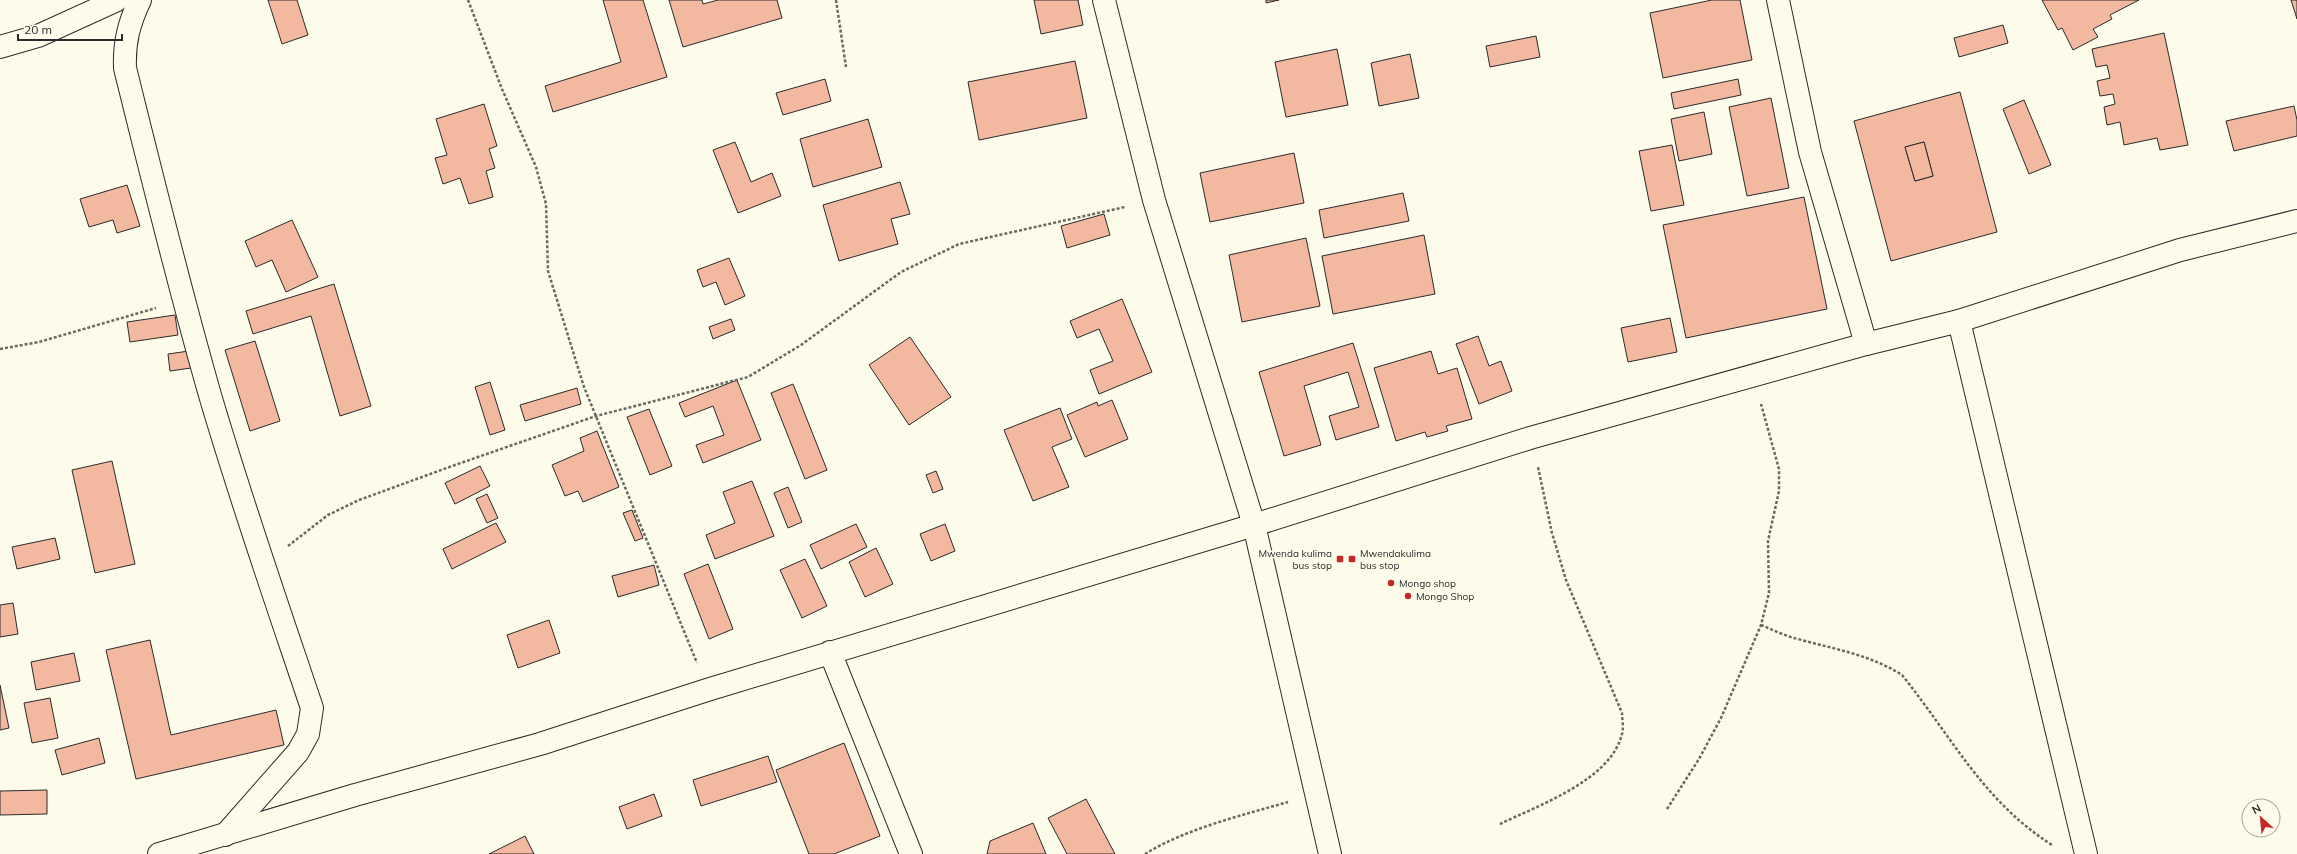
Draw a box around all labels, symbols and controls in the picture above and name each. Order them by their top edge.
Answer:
scale bar [18,16,122,42]
text: 20 m [24,22,52,37]
place label: Mwenda kulima bus stop [1258,547,1332,572]
place label: Mwendakulima bus stop [1360,547,1431,572]
marker: Mwenda kulima bus stop [1335,554,1345,564]
marker: Mwendakulima bus stop [1347,554,1357,564]
place label: Mongo shop [1399,577,1456,590]
marker: Mongo shop [1386,578,1396,588]
place label: Mongo Shop [1416,590,1474,603]
marker: Mongo Shop [1403,591,1413,601]
north arrow [2241,798,2281,838]
text: N [2250,801,2263,817]

